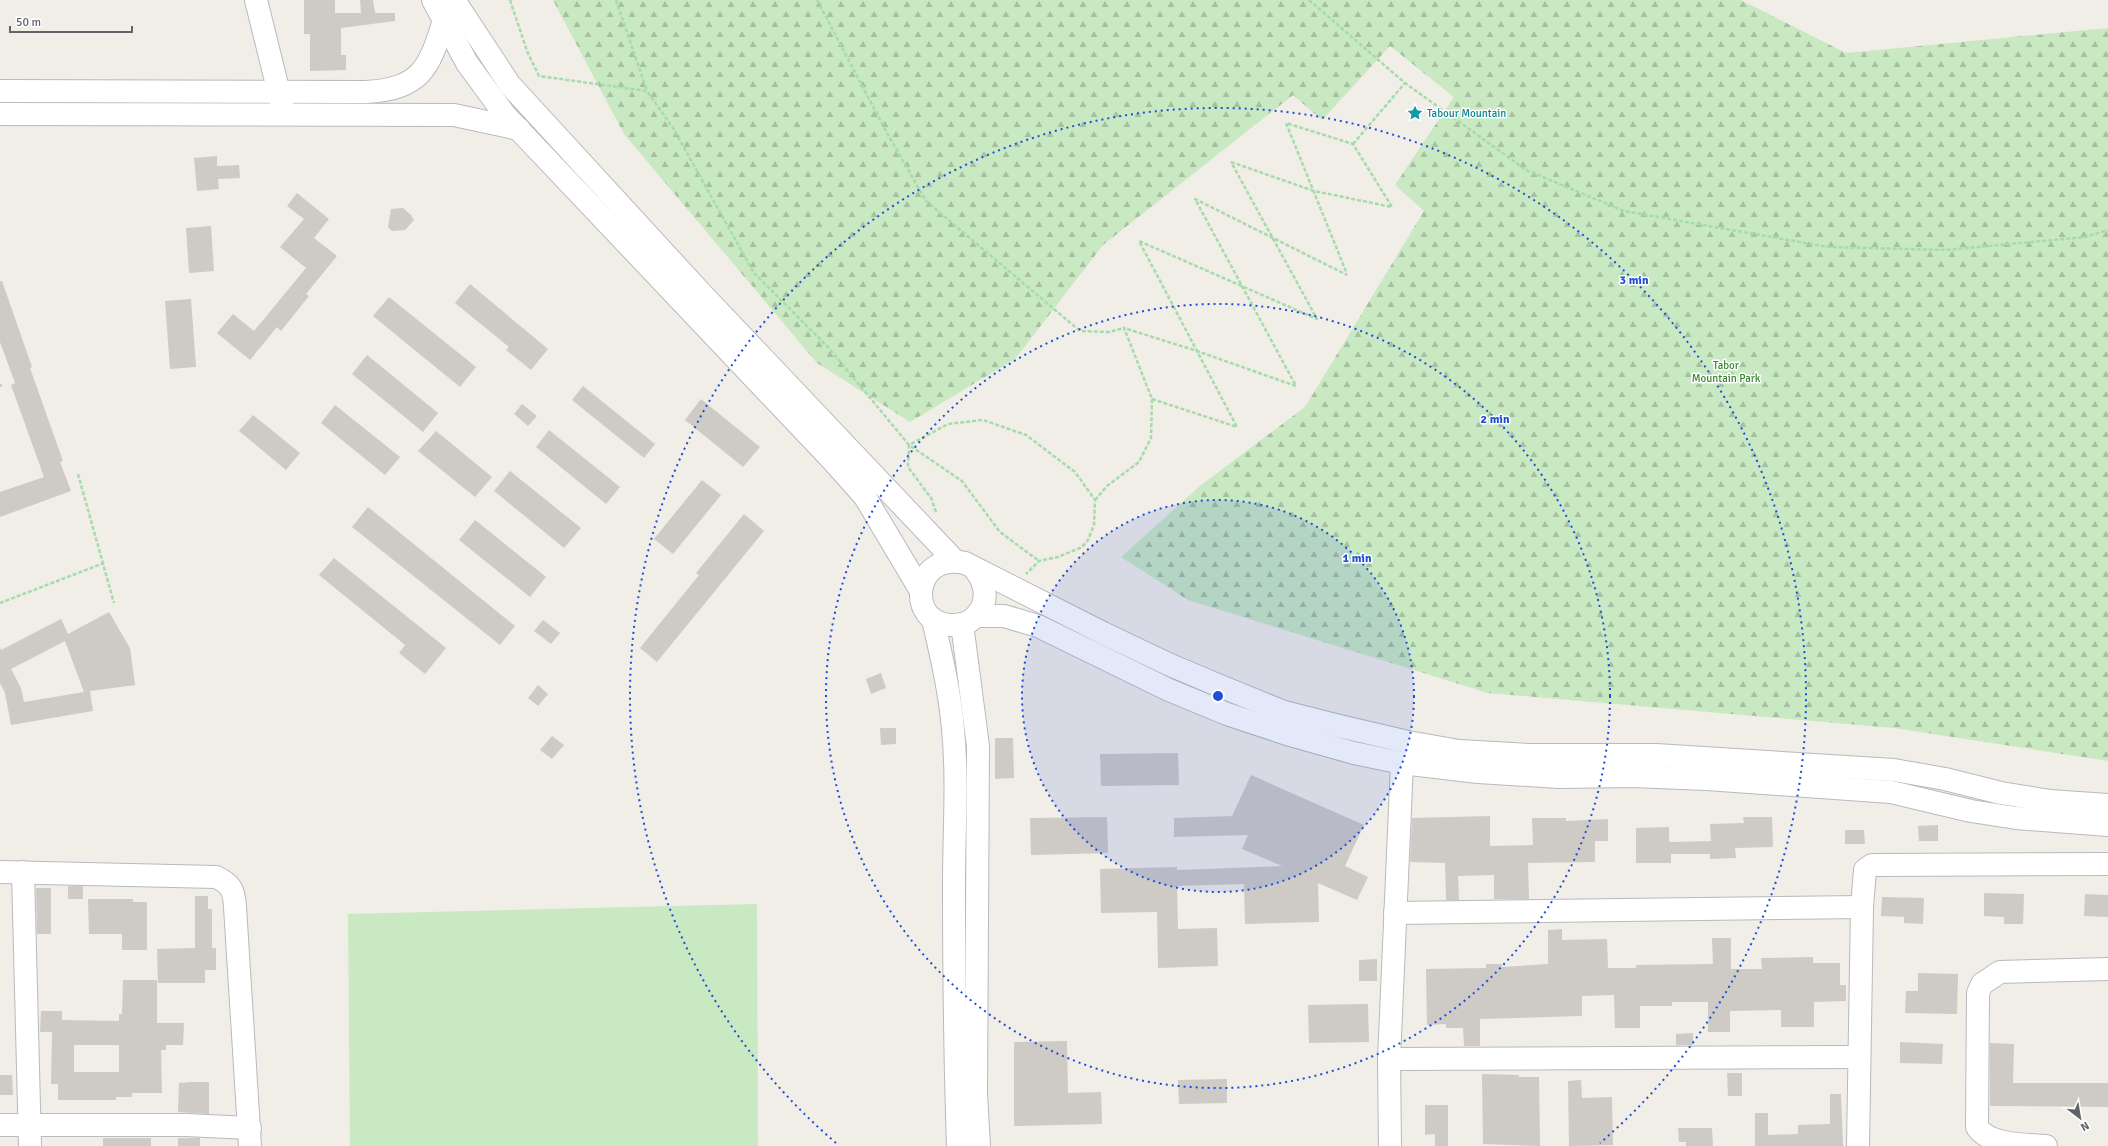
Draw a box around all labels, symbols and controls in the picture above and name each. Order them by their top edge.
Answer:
scale bar [10,8,132,34]
text: 50 m [16,15,41,30]
place icon: Tabour Mountain [1406,104,1424,122]
place label: Tabour Mountain [1427,107,1506,120]
text: 3 min [1620,273,1649,288]
park label: Tabor Mountain Park [1692,359,1761,385]
text: 2 min [1481,412,1510,427]
text: 1 min [1343,551,1372,566]
centre of rings [1211,689,1225,703]
north arrow [2060,1098,2100,1138]
text: N [2078,1119,2092,1134]

